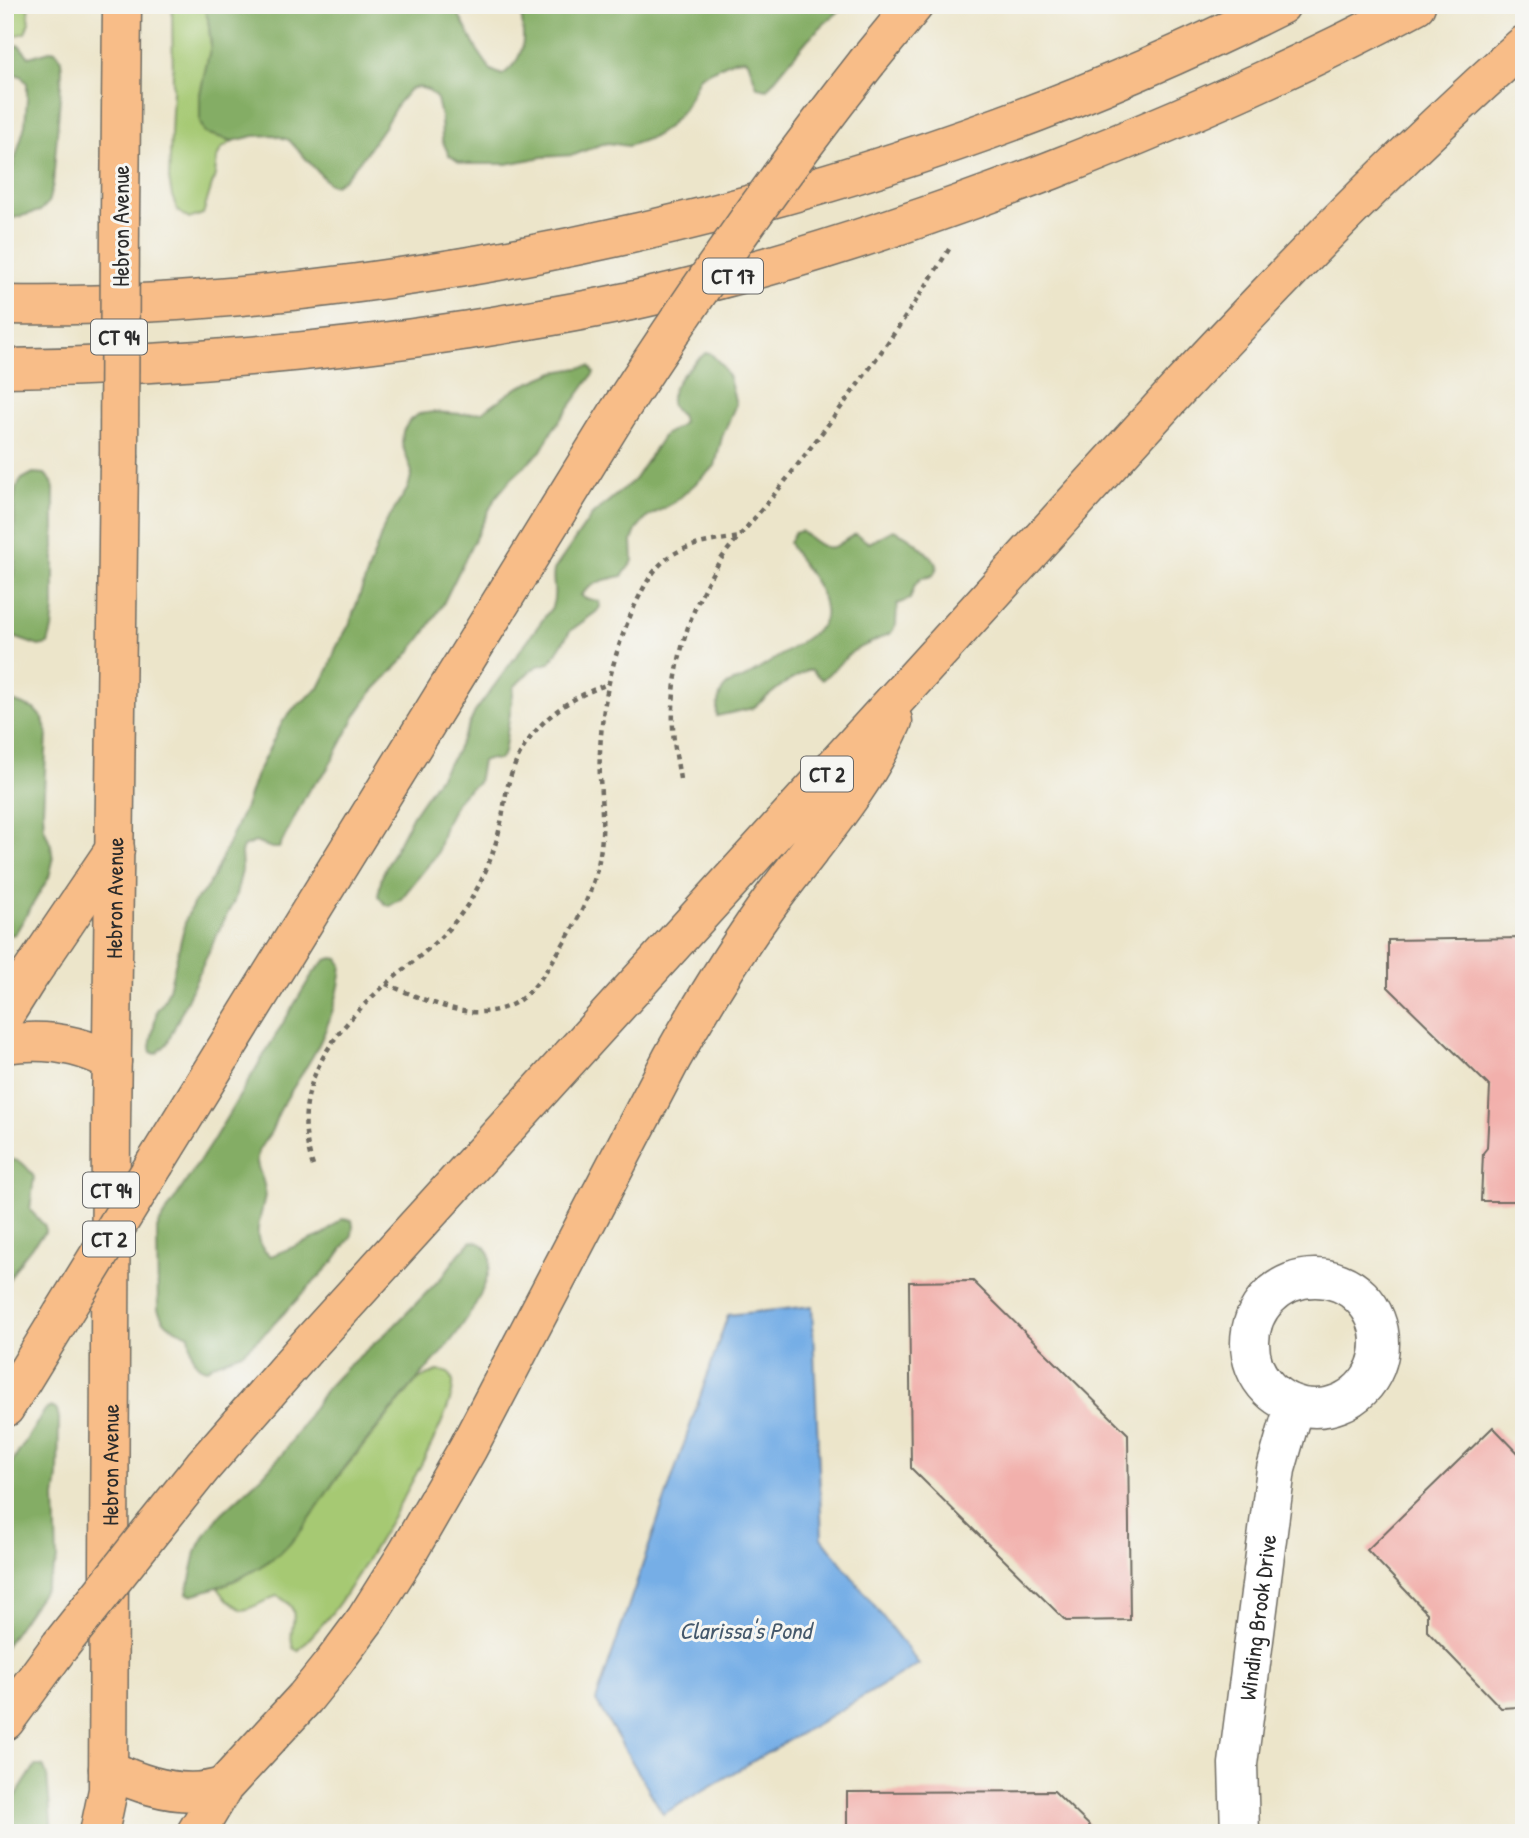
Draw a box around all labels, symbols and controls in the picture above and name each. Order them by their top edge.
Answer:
street label: Hebron Avenue [105,165,136,287]
road number: CT 17 [703,258,763,294]
road number: CT 94 [91,320,147,354]
road number: CT 2 [801,756,853,792]
street label: Hebron Avenue [97,837,130,959]
road number: CT 94 [83,1172,139,1208]
road number: CT 2 [83,1222,135,1256]
street label: Hebron Avenue [94,1404,125,1526]
street label: Winding Brook Drive [1231,1532,1283,1702]
water label: Clarissa's Pond [679,1614,814,1646]

